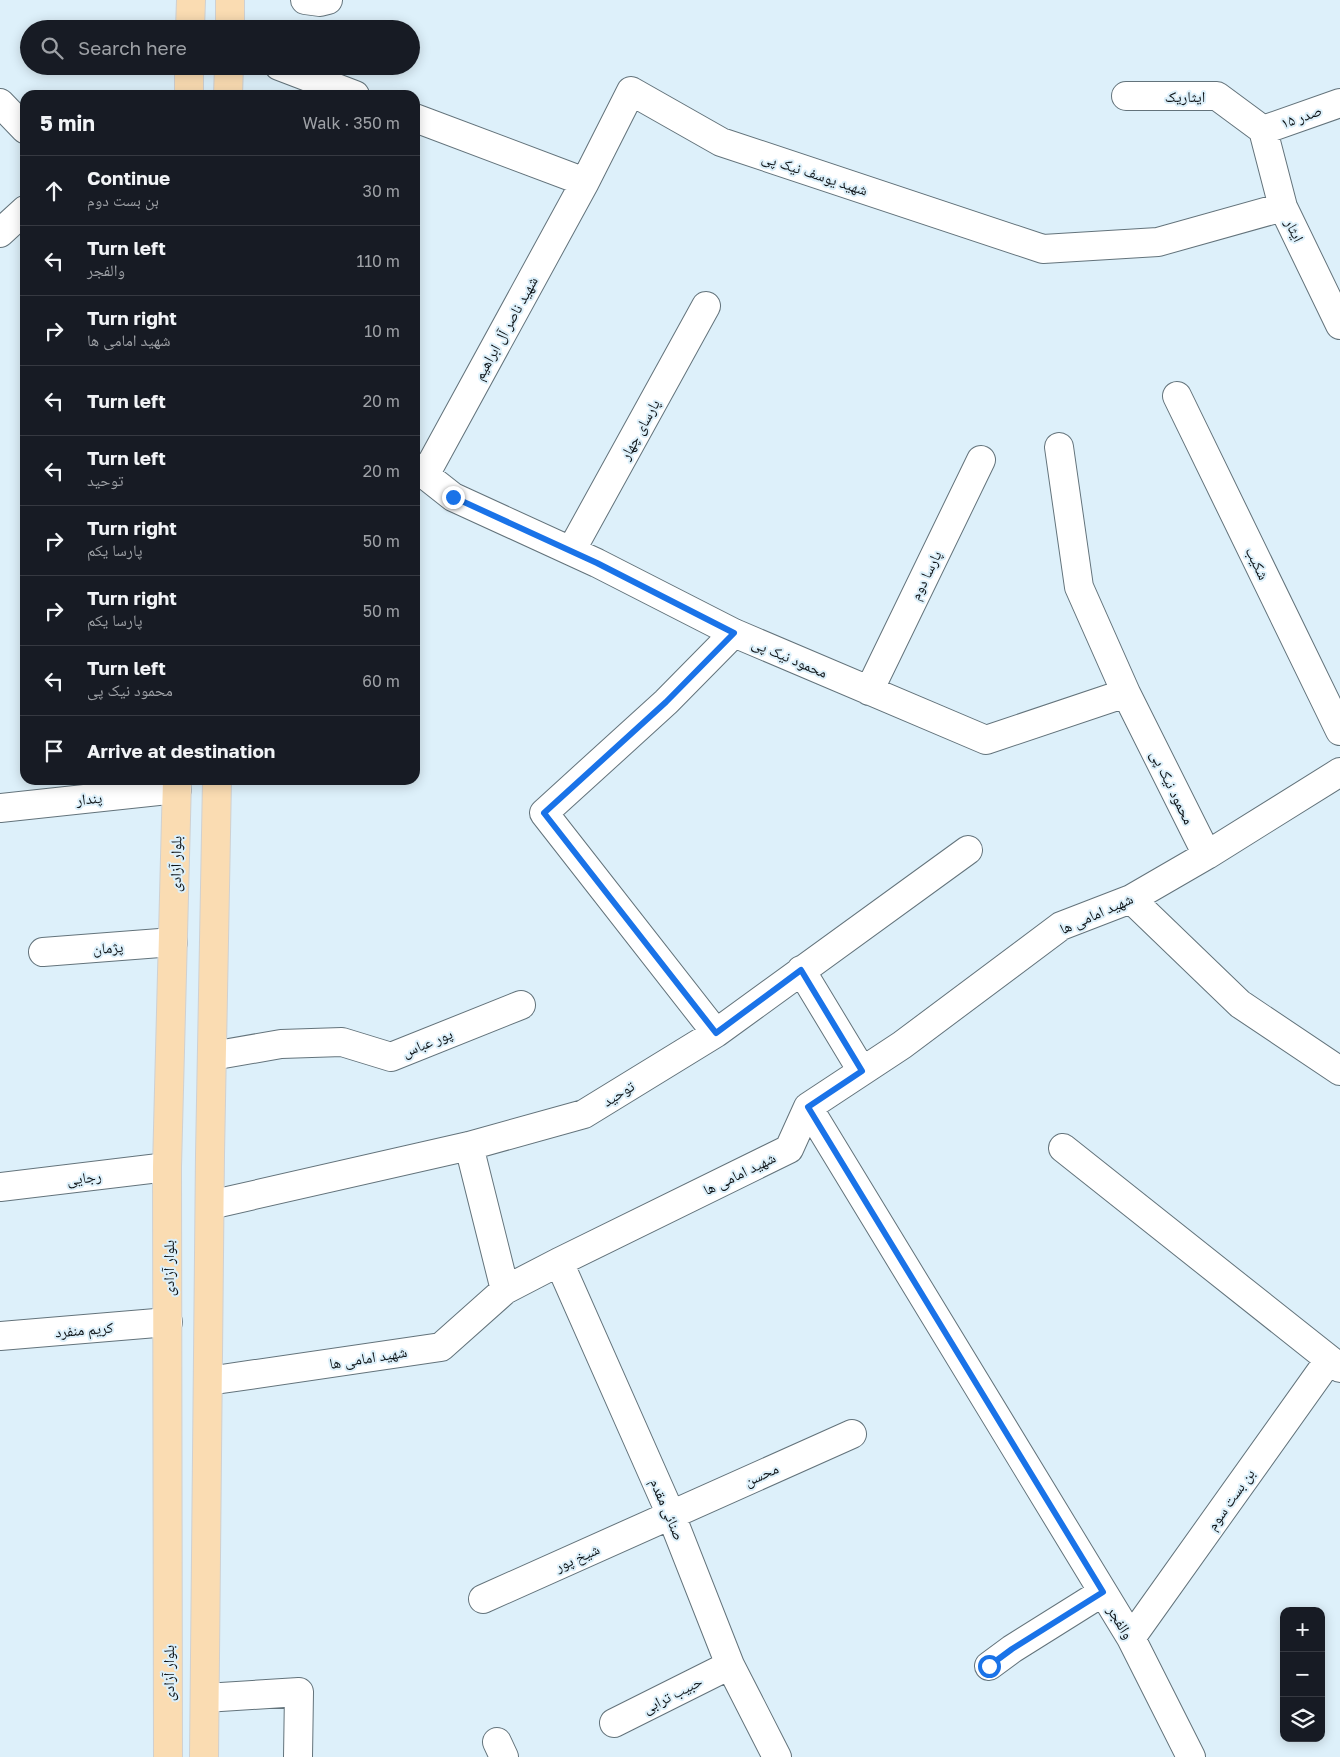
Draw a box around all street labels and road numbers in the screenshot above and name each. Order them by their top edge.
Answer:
street label: ایثاریک [1165,87,1205,106]
street label: صدر ۱۵ [1278,100,1324,133]
street label: شهید یوسف نیک پی [759,147,870,201]
street label: ایثار [1280,215,1308,245]
street label: شهید ناصر آل ابراهیم [469,273,543,384]
street label: پارسای چهار [615,396,665,464]
street label: شکیب [1242,544,1274,583]
street label: پارسا دوم [905,547,946,604]
street label: محمود نیک پی [749,633,831,683]
street label: محمود نیک پی [1145,747,1199,828]
street label: پندار [74,788,103,810]
street label: بلوار آزادی [166,836,186,892]
street label: شهید امامی ها [1057,889,1136,939]
street label: پژمان [92,937,124,959]
street label: پور عباس [399,1024,456,1062]
street label: توحید [599,1076,638,1111]
street label: شهید امامی ها [700,1148,779,1200]
street label: رجایی [66,1166,103,1190]
street label: بلوار آزادی [159,1240,179,1296]
street label: کریم منفرد [54,1317,114,1343]
street label: شهید امامی ها [328,1342,409,1374]
street label: محسن [741,1458,782,1491]
street label: بن بست سوم [1202,1465,1259,1534]
street label: صنائی مقدم [645,1475,689,1543]
street label: شیخ پور [551,1539,603,1577]
street label: والفجر [1103,1601,1138,1642]
street label: بلوار آزادی [159,1645,179,1701]
street label: حبیب ترابی [639,1671,706,1718]

